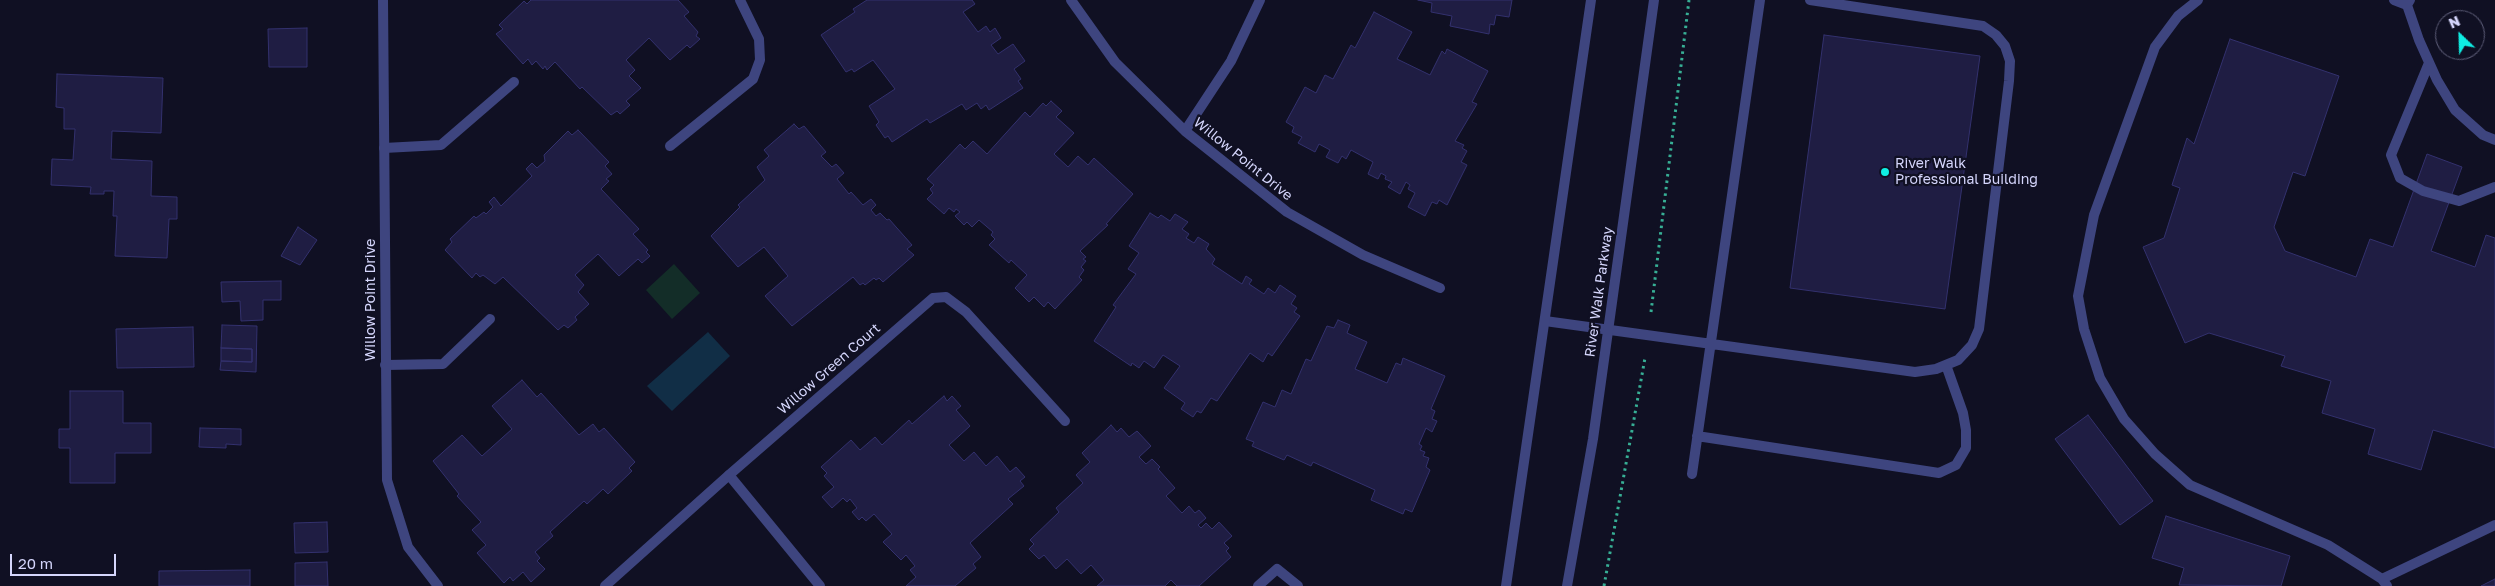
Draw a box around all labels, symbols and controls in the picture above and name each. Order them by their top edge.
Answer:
north arrow [2435,10,2485,60]
text: N [2446,12,2462,32]
street label: Willow Point Drive [1190,114,1296,204]
place label: River Walk Professional Building [1895,156,2038,188]
marker: River Walk Professional Building [1879,166,1891,178]
street label: River Walk Parkway [1582,226,1616,358]
street label: Willow Point Drive [363,239,379,361]
street label: Willow Green Court [774,320,884,418]
scale bar [12,544,119,576]
text: 20 m [18,554,53,572]

